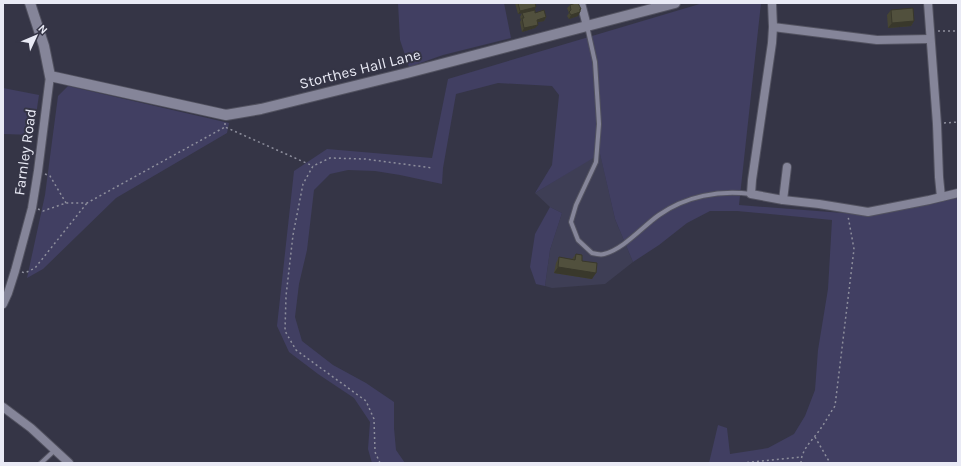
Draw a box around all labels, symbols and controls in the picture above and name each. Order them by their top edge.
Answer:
north arrow [16,16,56,56]
text: N [35,22,50,37]
street label: Storthes Hall Lane [297,45,423,93]
street label: Farnley Road [10,108,40,196]

